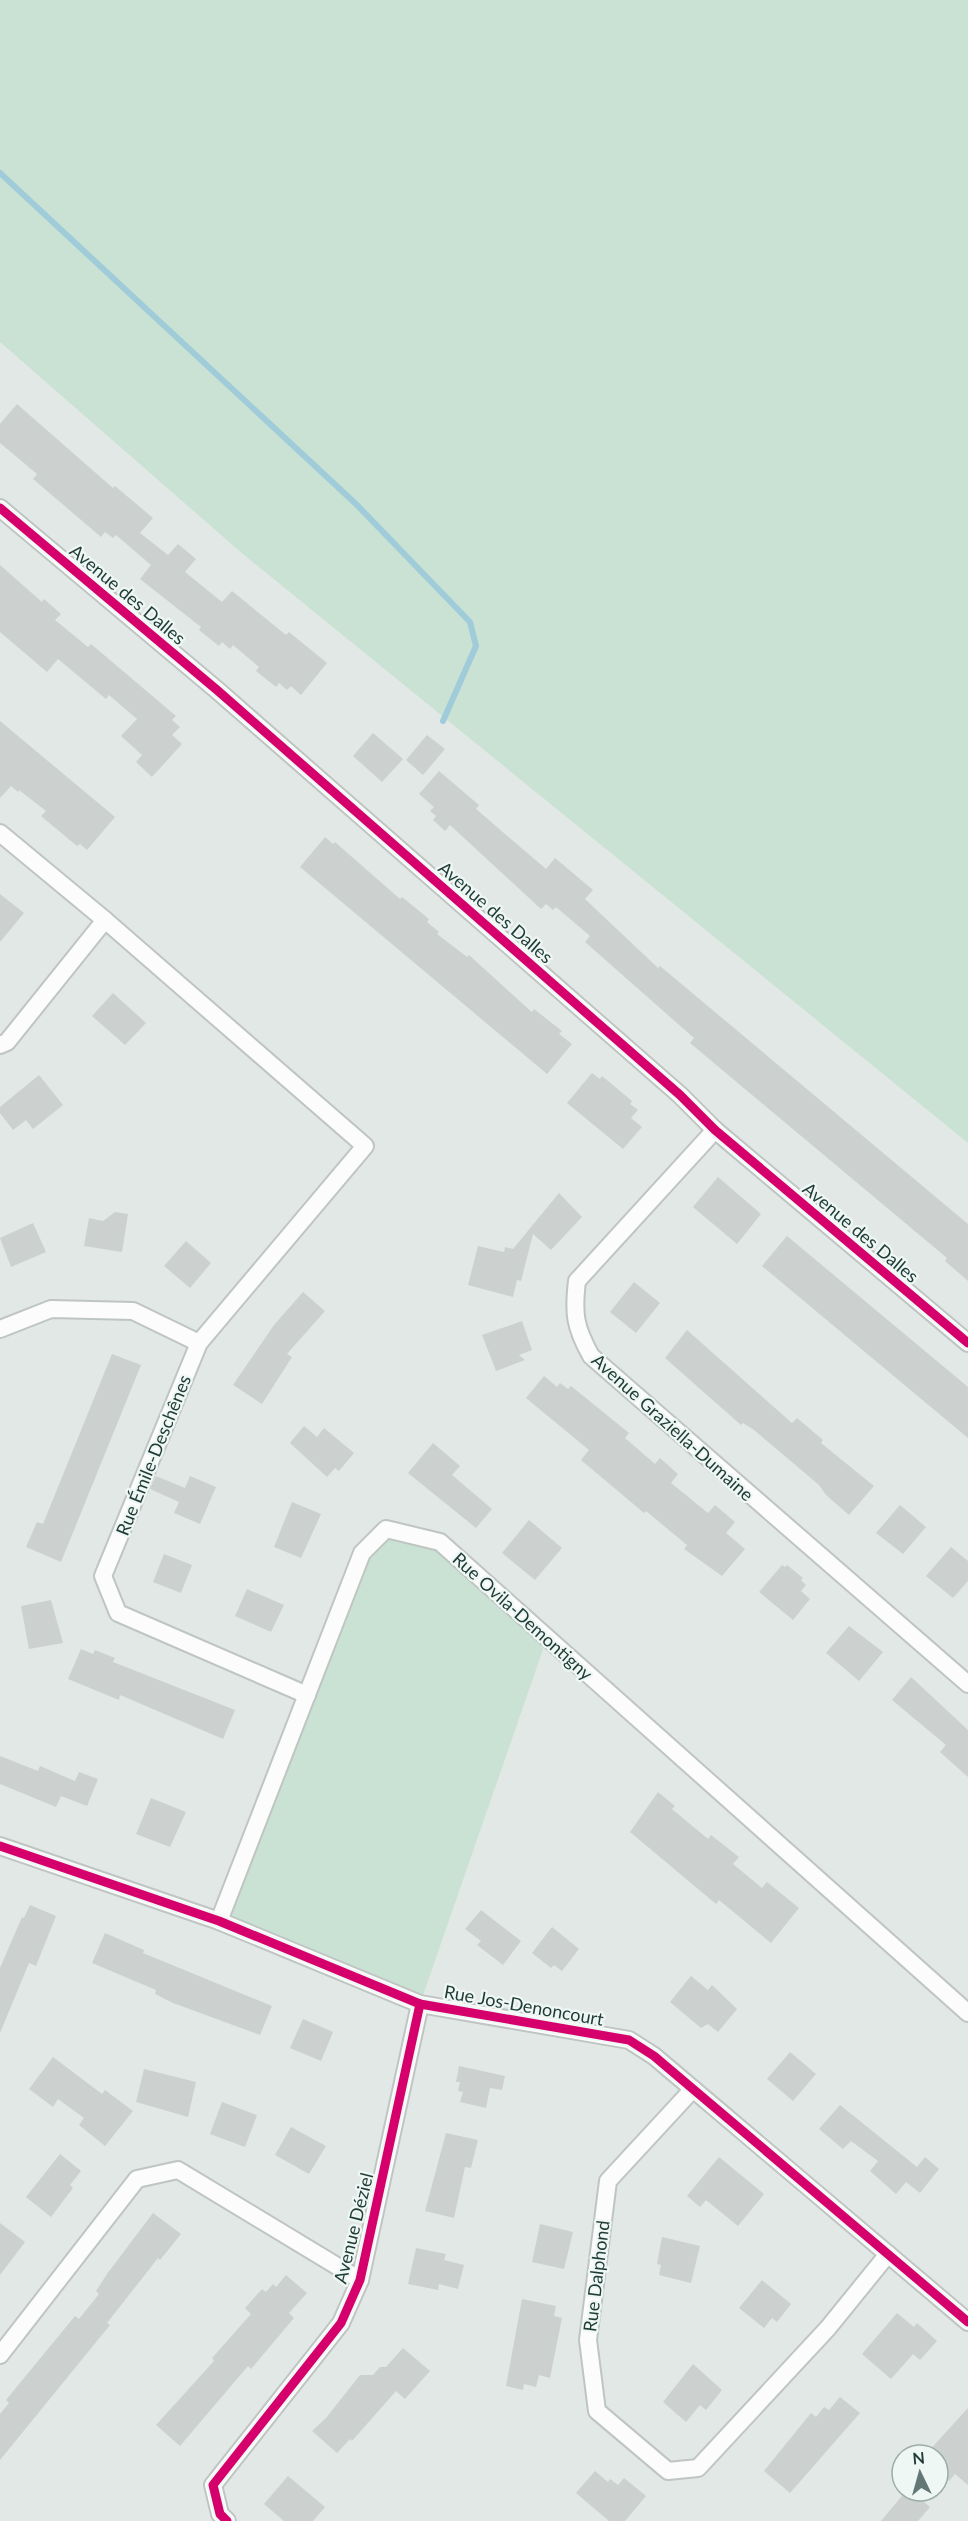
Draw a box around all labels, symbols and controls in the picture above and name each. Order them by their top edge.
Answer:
street label: Avenue des Dalles [66,539,191,649]
street label: Avenue des Dalles [434,856,558,968]
street label: Avenue des Dalles [799,1177,924,1287]
street label: Avenue Graziella-Dumaine [588,1349,758,1505]
street label: Rue Émile-Deschênes [111,1371,195,1538]
street label: Rue Ovila-Demontigny [449,1547,598,1685]
street label: Rue Jos-Denoncourt [443,1980,606,2030]
street label: Avenue Déziel [329,2170,377,2286]
street label: Rue Dalphond [578,2219,614,2333]
north arrow [890,2443,950,2503]
text: N [912,2448,926,2468]

